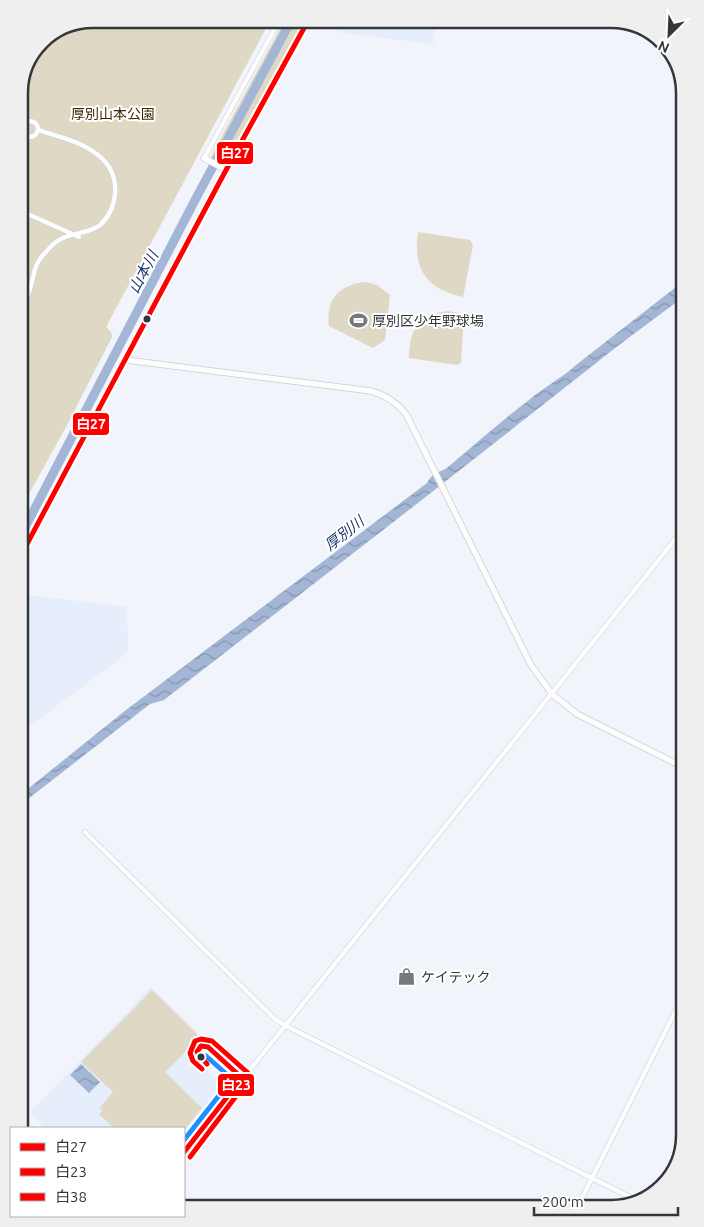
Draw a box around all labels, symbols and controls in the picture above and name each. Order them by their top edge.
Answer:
north arrow [644,10,694,60]
text: N [656,37,672,56]
park label: 厚別山本公園 [71,106,155,122]
line badge: 白27 [216,141,254,165]
text: 白27 [220,145,250,161]
water label: 山本川 [125,246,162,296]
sports icon: 厚別区少年野球場 [348,311,368,331]
place label: 厚別区少年野球場 [372,313,484,329]
unlabelled marker [142,314,152,324]
line badge: 白27 [72,412,110,436]
text: 白27 [76,416,106,432]
water label: 厚別川 [321,511,369,554]
shop icon: ケイテック [397,967,417,987]
place label: ケイテック [421,969,490,985]
unlabelled marker [196,1052,206,1062]
line badge: 白23 [217,1073,255,1097]
text: 白23 [221,1077,251,1093]
legend [10,1127,185,1217]
text: 白27 [55,1138,87,1155]
text: 白23 [55,1163,87,1180]
scale bar [534,1184,678,1216]
text: 白38 [55,1188,87,1205]
text: 200 m [542,1193,584,1210]

